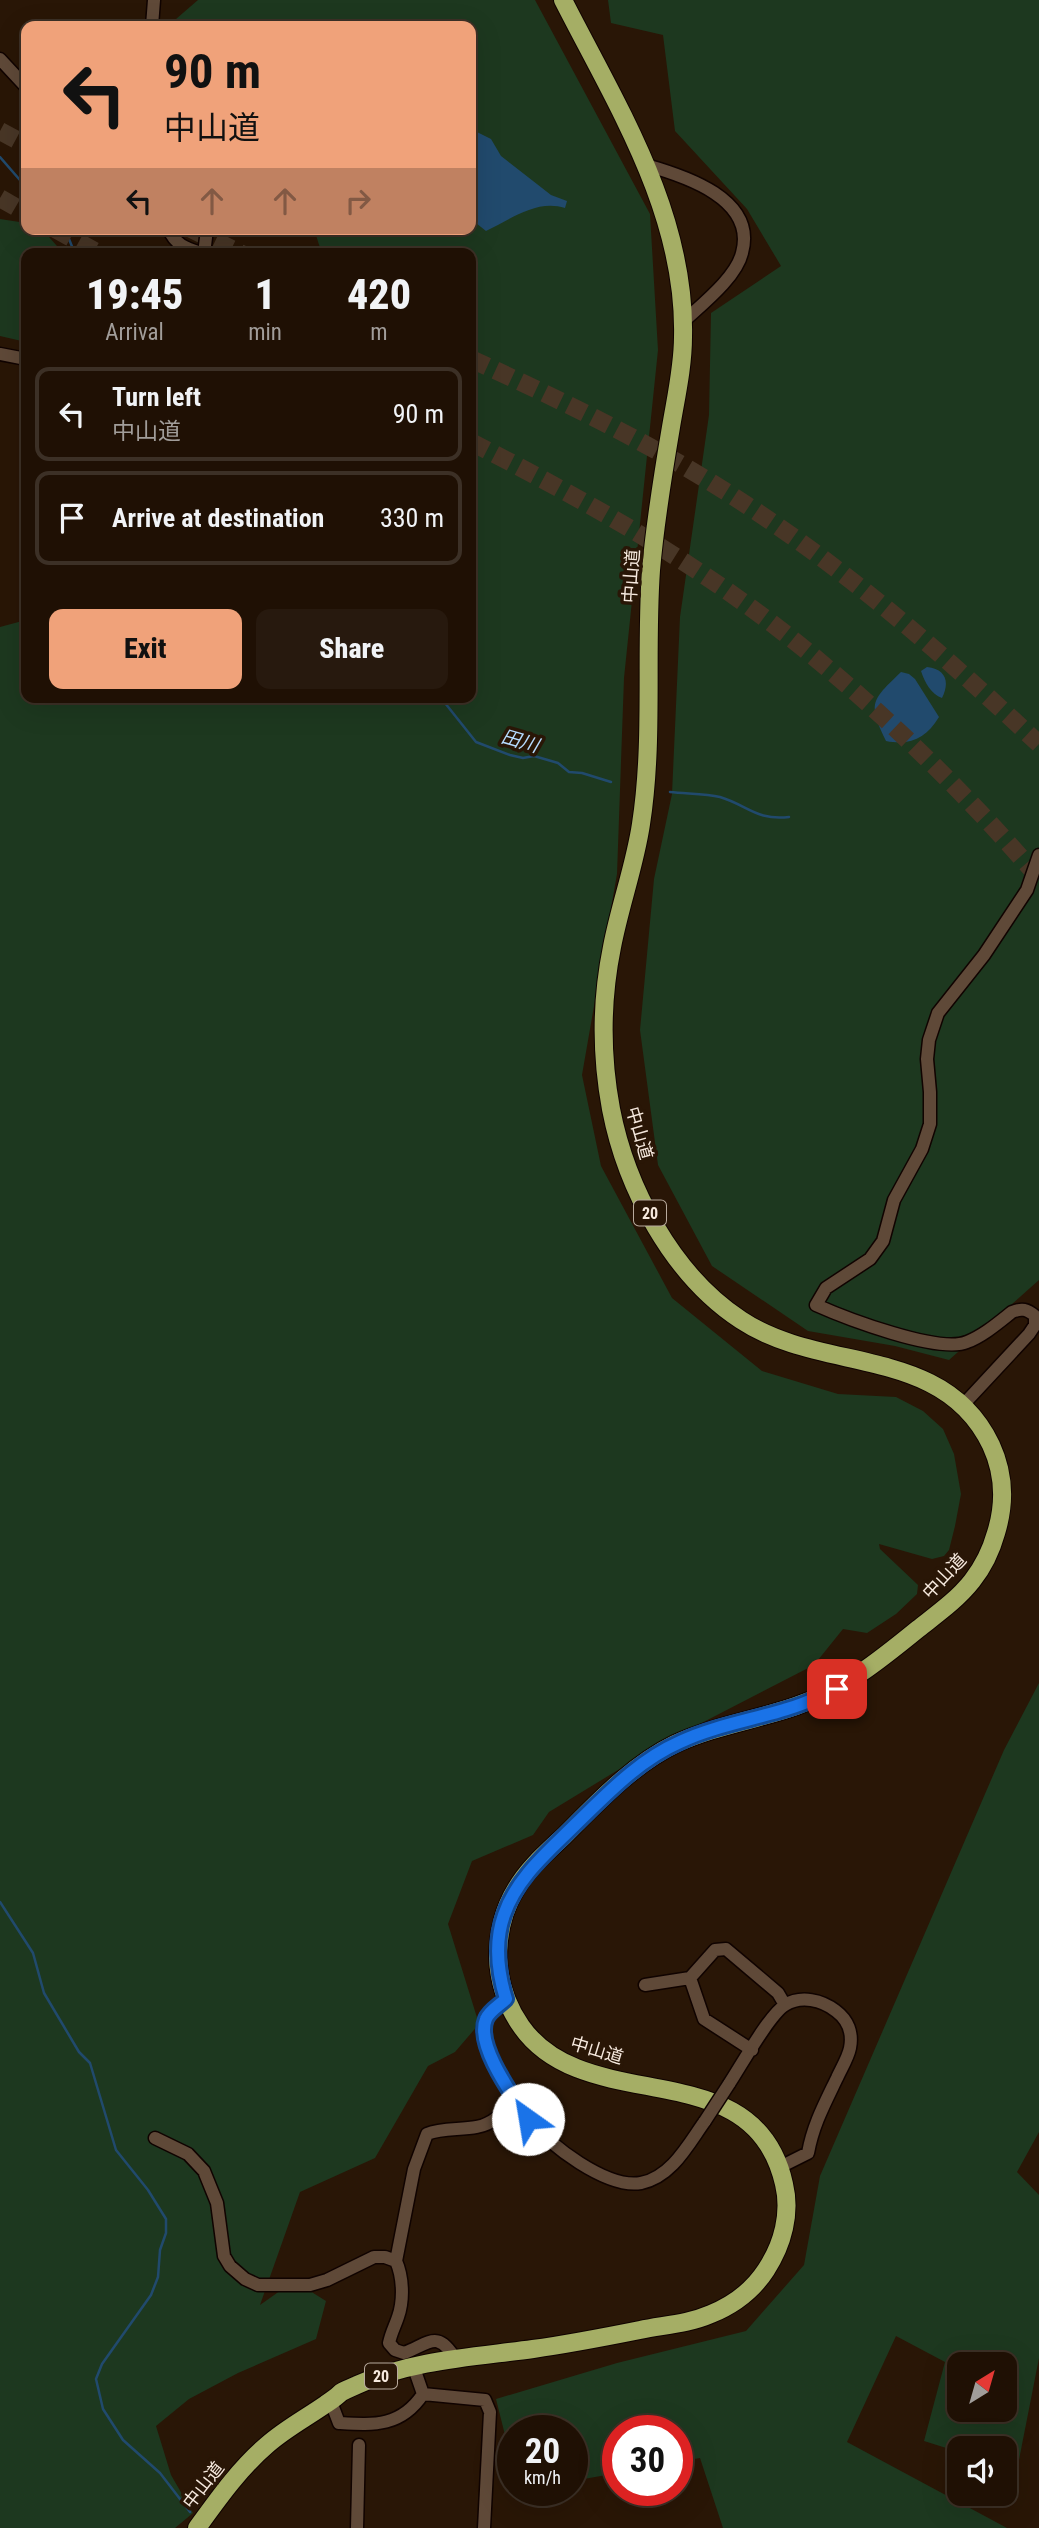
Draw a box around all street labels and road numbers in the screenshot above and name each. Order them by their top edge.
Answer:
street label: 中山道 [619,548,643,604]
street label: 中山道 [622,1104,658,1162]
road number: 20 [634,1200,666,1226]
street label: 中山道 [918,1549,970,1603]
street label: 中山道 [568,2032,626,2068]
road number: 20 [365,2364,397,2388]
street label: 中山道 [178,2457,228,2513]

